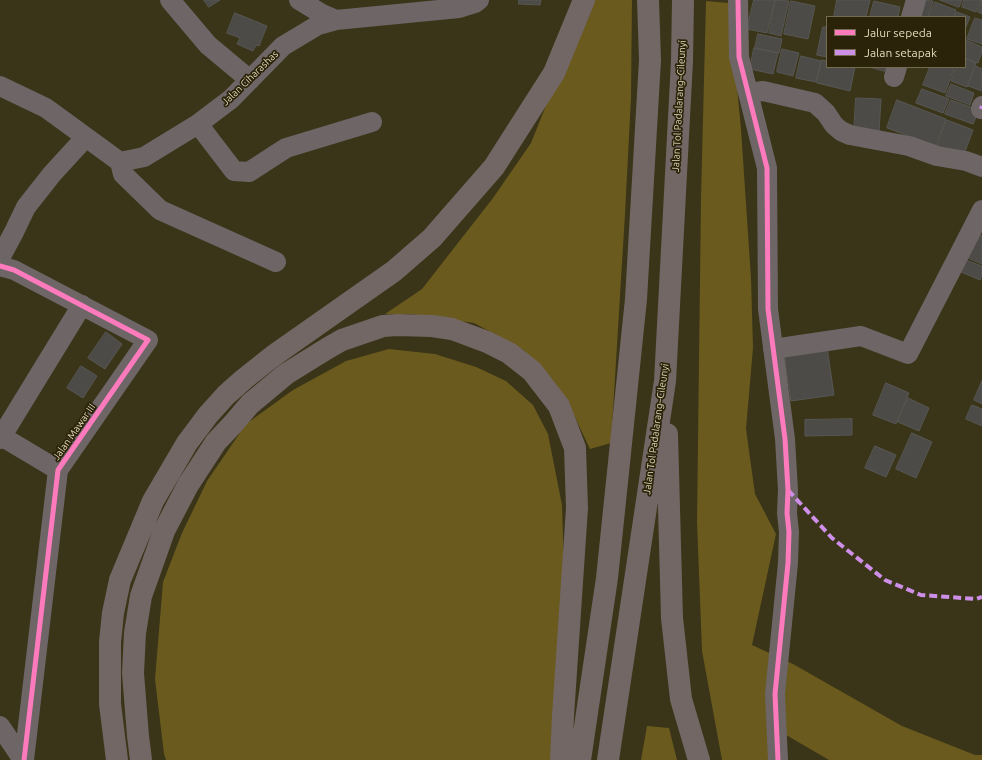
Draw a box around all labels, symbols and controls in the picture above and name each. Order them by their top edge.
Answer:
legend [826,16,966,68]
text: Jalur sepeda [864,26,932,39]
street label: Jalan Tol Padalarang–Cileunyi [670,40,688,172]
text: Jalan setapak [864,46,937,59]
street label: Jalan Ciharashas [219,48,281,108]
street label: Jalan Tol Padalarang–Cileunyi [641,363,671,495]
street label: Jalan Mawar III [50,401,98,463]

